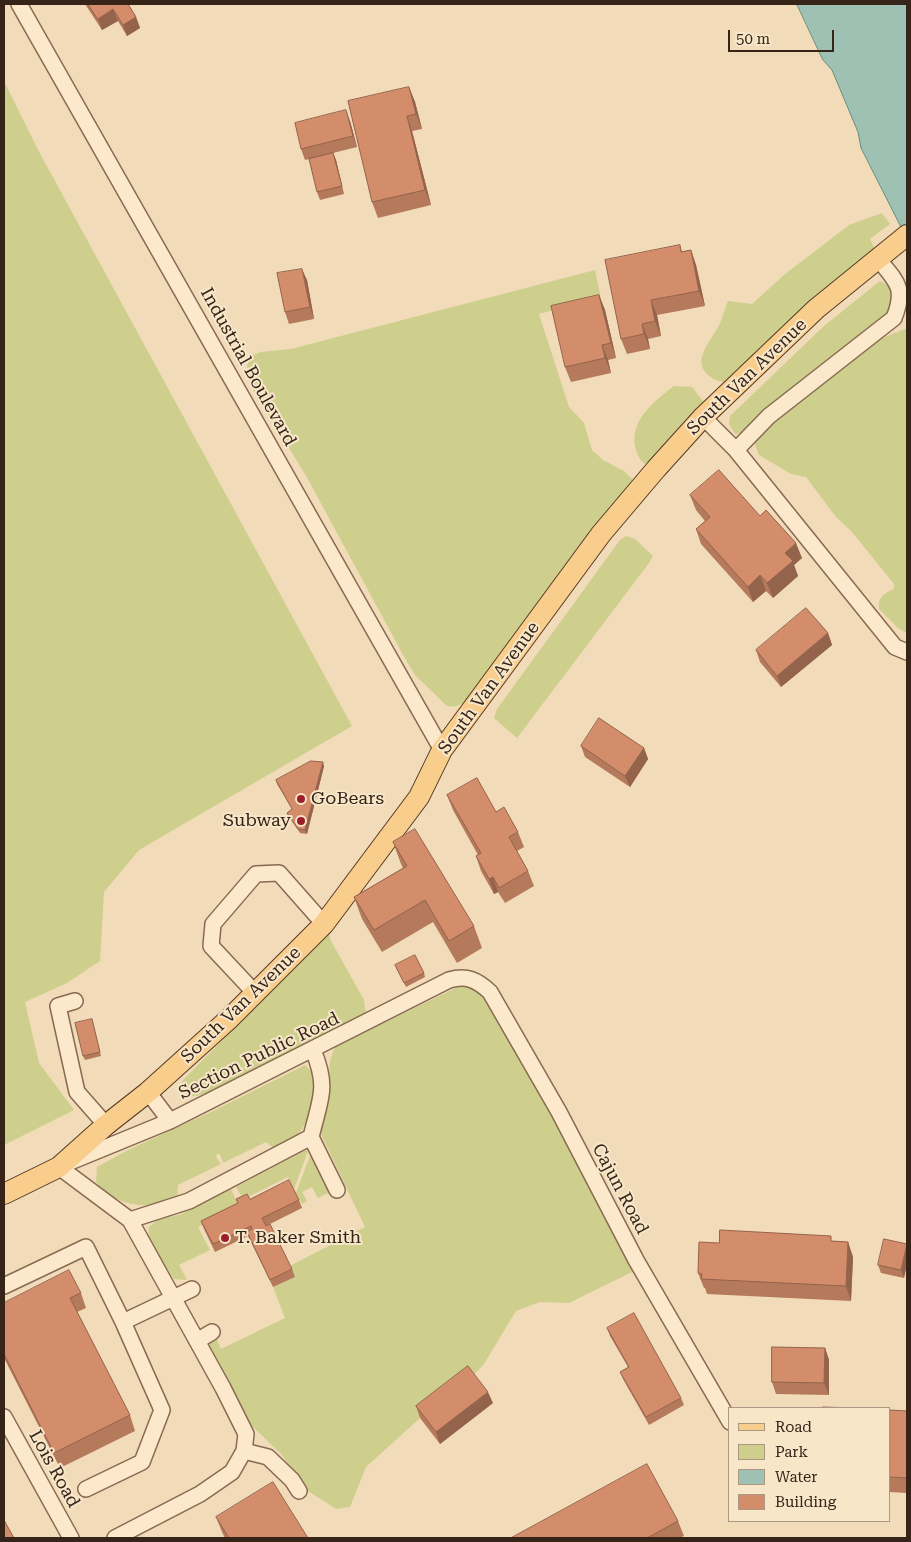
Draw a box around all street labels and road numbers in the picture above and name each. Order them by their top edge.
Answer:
street label: Industrial Boulevard [195,284,301,450]
street label: South Van Avenue [682,314,812,440]
street label: South Van Avenue [434,618,544,758]
street label: South Van Avenue [176,942,306,1068]
street label: Section Public Road [175,1008,343,1104]
street label: Cajun Road [587,1140,653,1238]
street label: Lois Road [24,1426,84,1512]

